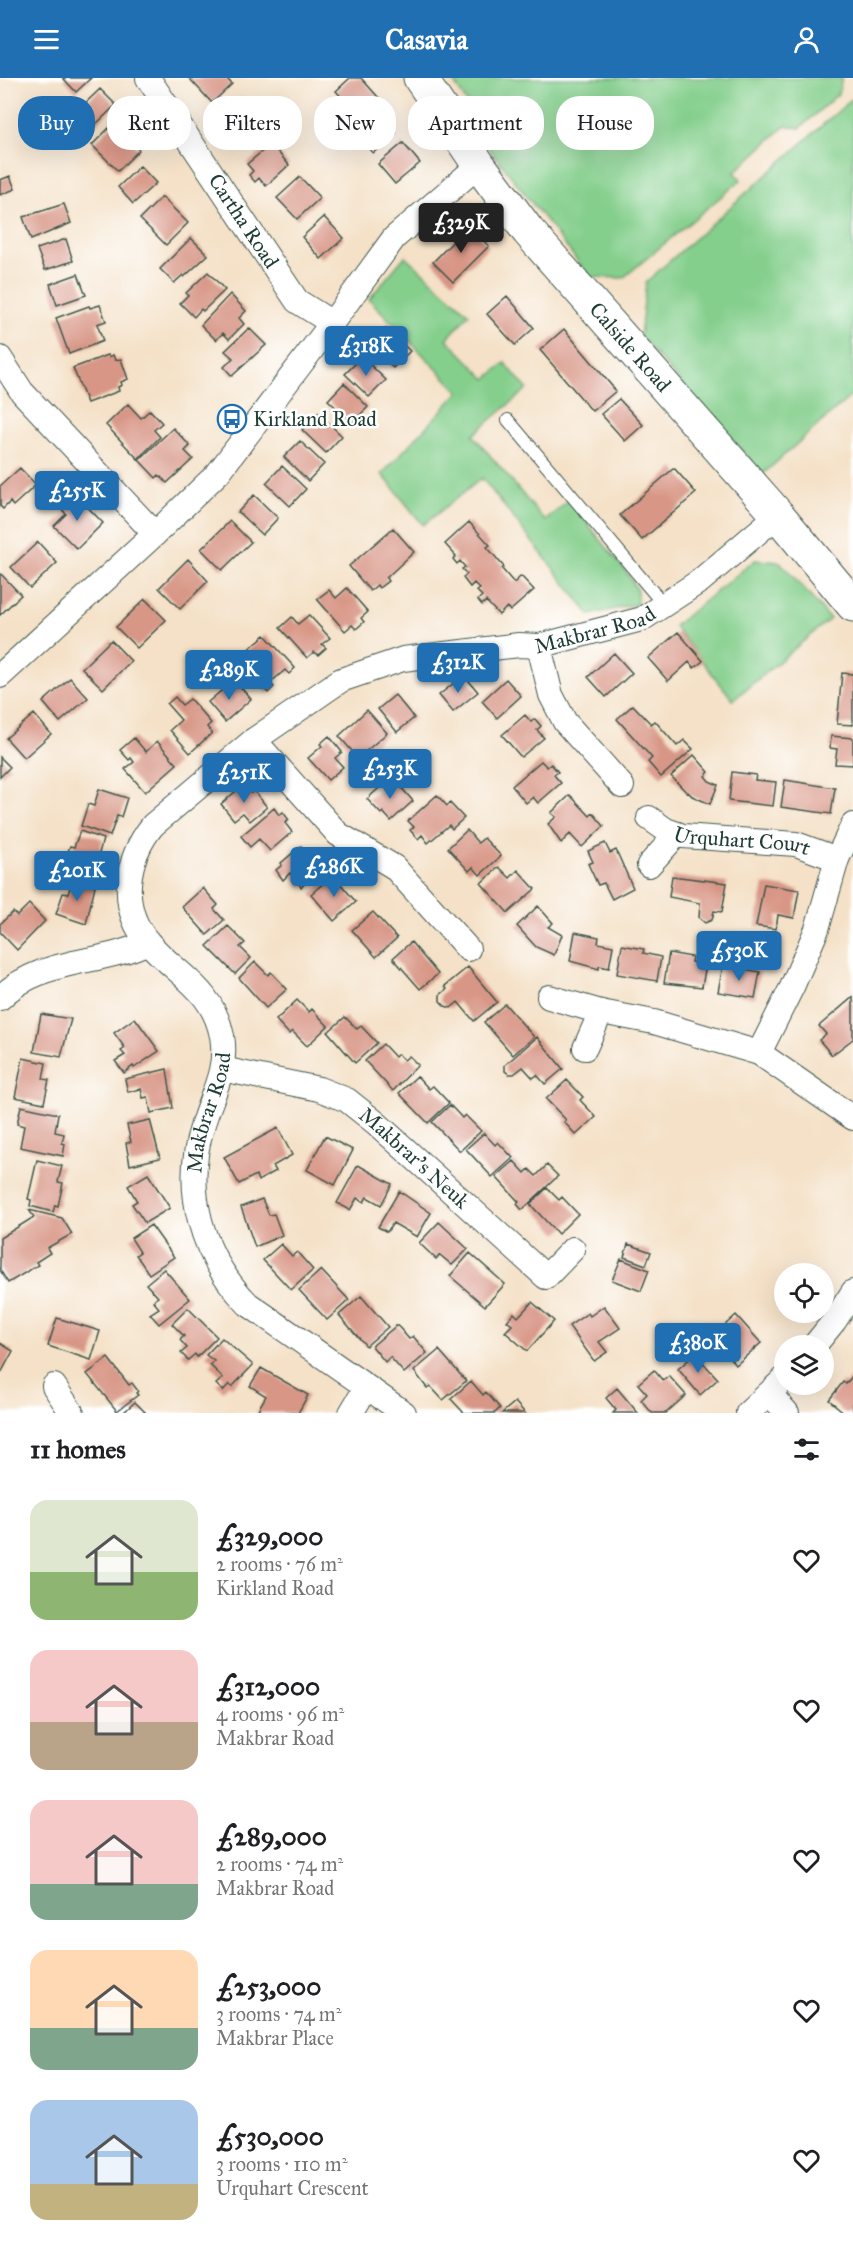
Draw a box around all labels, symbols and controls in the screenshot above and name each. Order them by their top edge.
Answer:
icon: menu [30,23,63,56]
text: Casavia [385,23,468,56]
icon: person [790,23,823,56]
chip: Buy [18,96,95,150]
chip: Rent [107,96,191,150]
chip: Filters [203,96,302,150]
chip: New [314,96,396,150]
chip: Apartment [408,96,544,150]
chip: House [556,96,654,150]
street label: Cartha Road [203,169,285,274]
pin: £329K [419,203,503,254]
text: £329K [433,210,489,234]
street label: Calside Road [584,297,677,398]
pin: £318K [324,326,408,377]
text: £318K [339,333,393,357]
bus stop icon: Kirkland Road [216,403,248,435]
place label: Kirkland Road [253,406,377,432]
pin: £255K [35,471,119,522]
text: £255K [49,478,105,502]
street label: Makbrar Road [532,600,661,660]
pin: £312K [416,643,500,694]
pin: £289K [187,650,271,701]
text: £312K [431,650,485,674]
text: £289K [199,657,259,681]
pin: £253K [348,749,432,800]
pin: £251K [202,753,286,804]
text: £253K [362,756,418,780]
text: £251K [216,760,272,784]
street label: Urquhart Court [670,821,815,861]
pin: £286K [292,847,376,898]
pin: £201K [35,851,119,902]
text: £286K [305,854,363,878]
text: £201K [48,858,106,882]
pin: £530K [697,931,781,982]
text: £530K [710,938,768,962]
street label: Makbrar Road [181,1051,236,1174]
street label: Makbrar's Neuk [354,1102,475,1214]
map controls [774,1263,834,1395]
button: locate [774,1263,834,1323]
pin: £380K [656,1323,740,1374]
text: £380K [669,1330,727,1354]
button: layers [774,1335,834,1395]
text: 11 homes [30,1433,126,1465]
icon: filters [790,1433,823,1466]
text: £329,000 [216,1520,323,1552]
icon: home [78,1524,150,1596]
icon: heart [790,1544,823,1577]
text: 2 rooms · 76 m² [216,1552,343,1576]
text: Kirkland Road [216,1576,334,1600]
text: £312,000 [216,1670,320,1702]
icon: home [78,1674,150,1746]
icon: heart [790,1694,823,1727]
text: 4 rooms · 96 m² [216,1702,344,1726]
text: Makbrar Road [216,1726,334,1750]
text: £289,000 [216,1820,327,1852]
icon: home [78,1824,150,1896]
icon: heart [790,1844,823,1877]
text: 2 rooms · 74 m² [216,1852,343,1876]
text: Makbrar Road [216,1876,334,1900]
text: £253,000 [216,1970,321,2002]
icon: home [78,1974,150,2046]
icon: heart [790,1994,823,2027]
text: 3 rooms · 74 m² [216,2002,341,2026]
text: Makbrar Place [216,2026,334,2050]
text: £530,000 [216,2120,324,2152]
icon: home [78,2124,150,2196]
icon: heart [790,2144,823,2177]
text: 3 rooms · 110 m² [216,2152,347,2176]
text: Urquhart Crescent [216,2176,369,2200]

